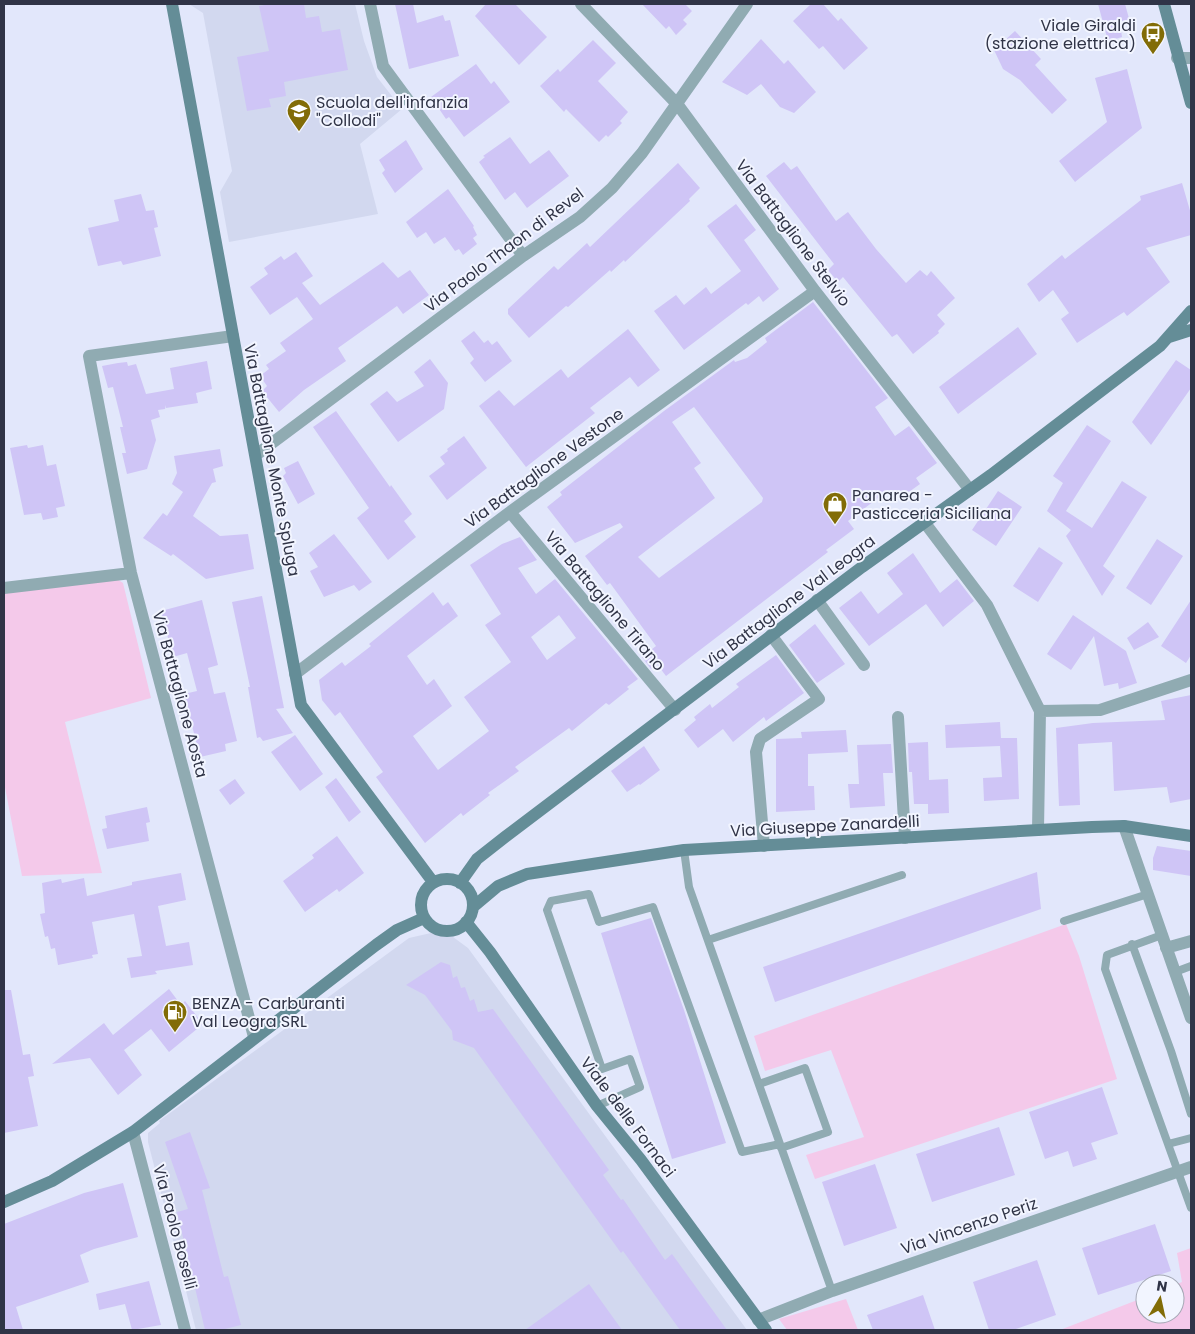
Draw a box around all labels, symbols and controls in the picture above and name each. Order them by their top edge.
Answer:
place label: Viale Giraldi (stazione elettrica) [985,14,1136,55]
bus stop icon: Viale Giraldi (stazione elettrica) [1140,21,1166,55]
place label: Scuola dell'infanzia "Collodi" [316,91,468,132]
school or university icon: Scuola dell'infanzia "Collodi" [286,98,312,132]
street label: Via Battaglione Stelvio [730,155,856,311]
street label: Via Paolo Thaon di Revel [419,182,589,318]
street label: Via Battaglione Monte Spluga [238,342,306,578]
street label: Via Battaglione Vestone [460,402,628,534]
place label: Panarea - Pasticceria Siciliana [852,484,1011,525]
shop icon: Panarea - Pasticceria Siciliana [822,491,848,525]
street label: Via Battaglione Tirano [540,526,670,676]
street label: Via Battaglione Val Leogra [698,529,880,675]
street label: Via Battaglione Aosta [147,608,213,780]
street label: Via Giuseppe Zanardelli [730,810,920,842]
place label: BENZA - Carburanti Val Leogra SRL [192,992,345,1033]
fuel station icon: BENZA - Carburanti Val Leogra SRL [162,999,188,1033]
street label: Viale delle Fornaci [575,1052,681,1182]
street label: Via Paolo Boselli [147,1162,203,1292]
street label: Via Vincenzo Periz [898,1192,1040,1260]
north arrow [1135,1274,1185,1324]
text: N [1155,1275,1169,1297]

